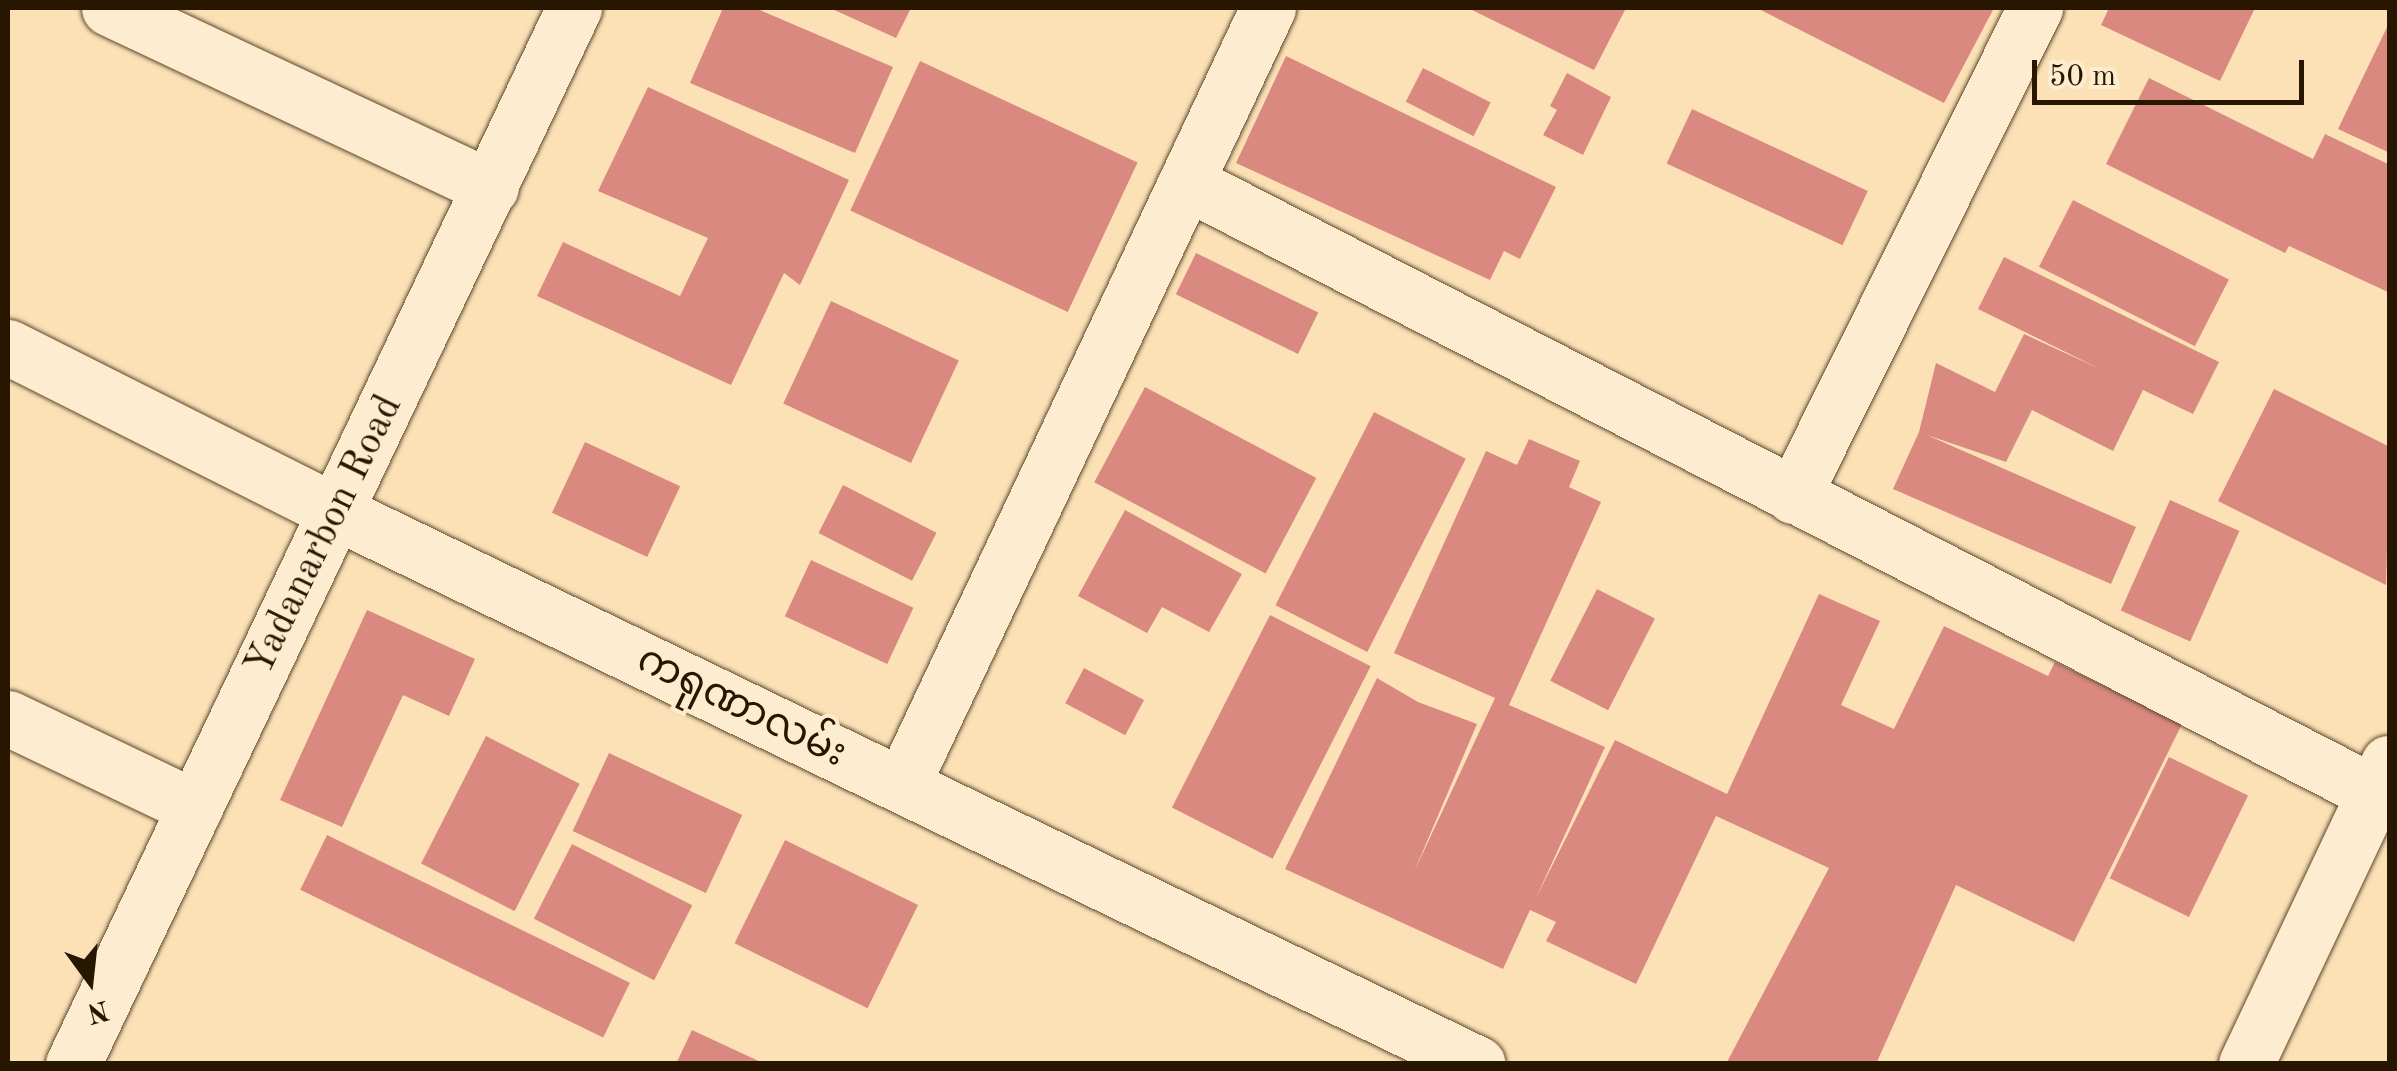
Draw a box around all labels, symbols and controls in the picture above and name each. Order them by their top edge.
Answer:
scale bar [2037,40,2310,102]
text: 50 m [2049,62,2116,92]
street label: Yadanarbon Road [236,388,414,684]
street label: ကရုဏာလမ်း [629,637,853,779]
north arrow [40,931,140,1031]
text: N [84,994,112,1026]

